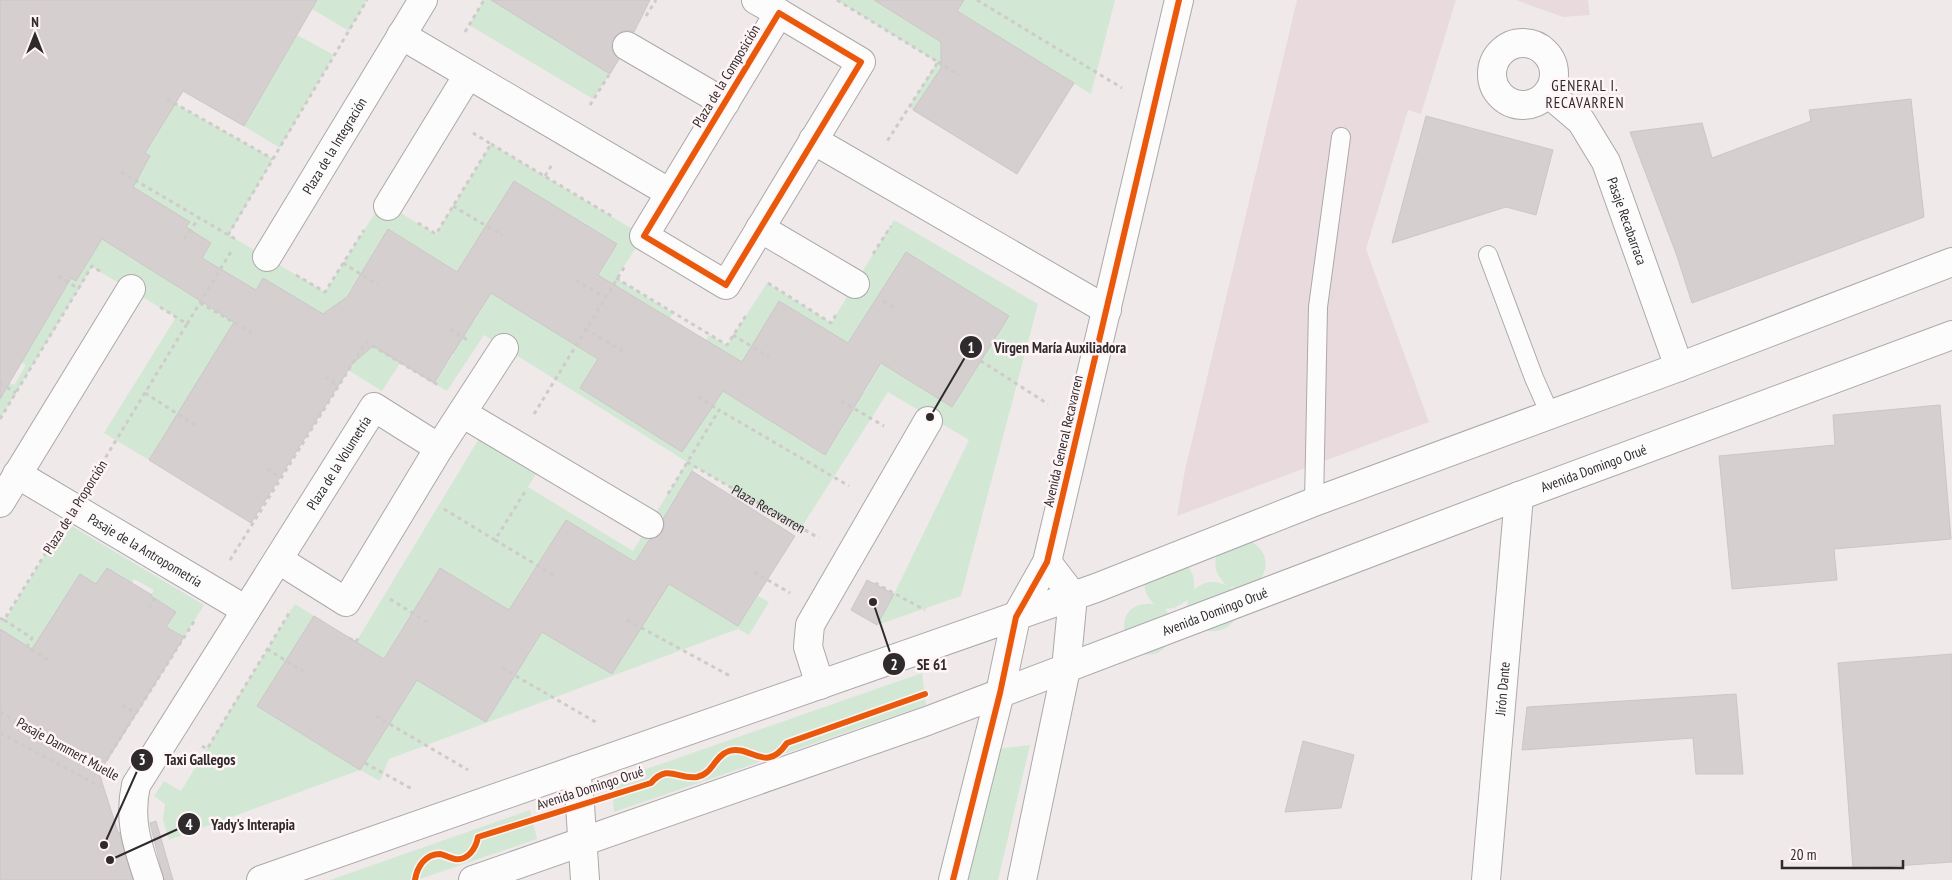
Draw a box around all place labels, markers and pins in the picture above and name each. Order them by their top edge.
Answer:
callout: Virgen María Auxiliadora [959,332,1137,362]
callout: SE 61 [881,649,957,679]
callout: Taxi Gallegos [130,745,246,775]
callout: Yady's Interapia [176,809,305,839]

